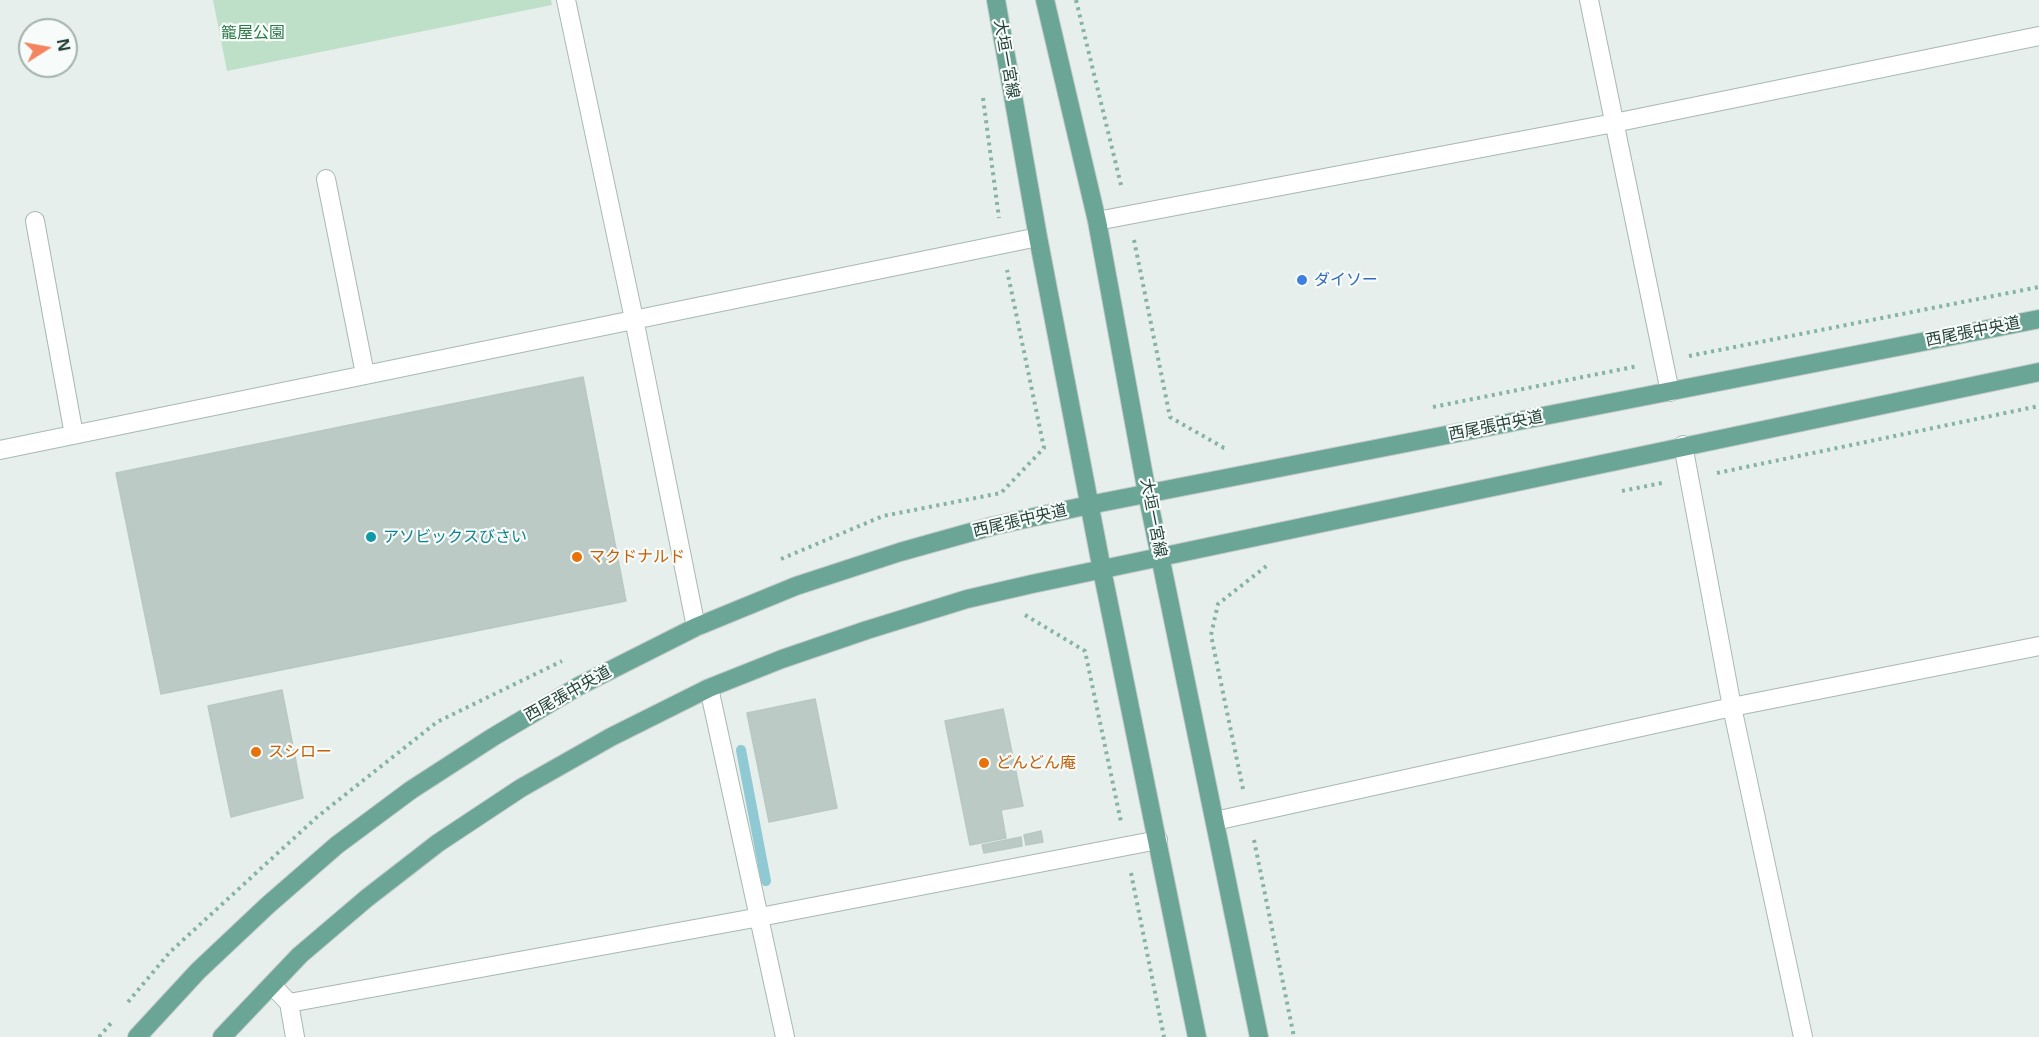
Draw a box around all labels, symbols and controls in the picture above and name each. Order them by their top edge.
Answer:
north arrow [18,18,78,78]
street label: 大垣一宮線 [990,18,1022,100]
park label: 籠屋公園 [221,23,285,43]
text: N [52,36,76,53]
place label: ダイソー [1314,270,1378,290]
marker: ダイソー [1295,273,1309,287]
street label: 西尾張中央道 [1924,313,2022,351]
street label: 西尾張中央道 [1447,407,1545,445]
street label: 大垣一宮線 [1136,477,1170,559]
street label: 西尾張中央道 [971,501,1069,541]
place label: アソビックスびさい [383,527,527,547]
marker: アソビックスびさい [364,530,378,544]
place label: マクドナルド [589,547,685,567]
marker: マクドナルド [570,550,584,564]
street label: 西尾張中央道 [521,662,615,726]
place label: スシロー [268,742,332,762]
marker: スシロー [249,745,263,759]
place label: どんどん庵 [996,753,1076,773]
marker: どんどん庵 [977,756,991,770]

